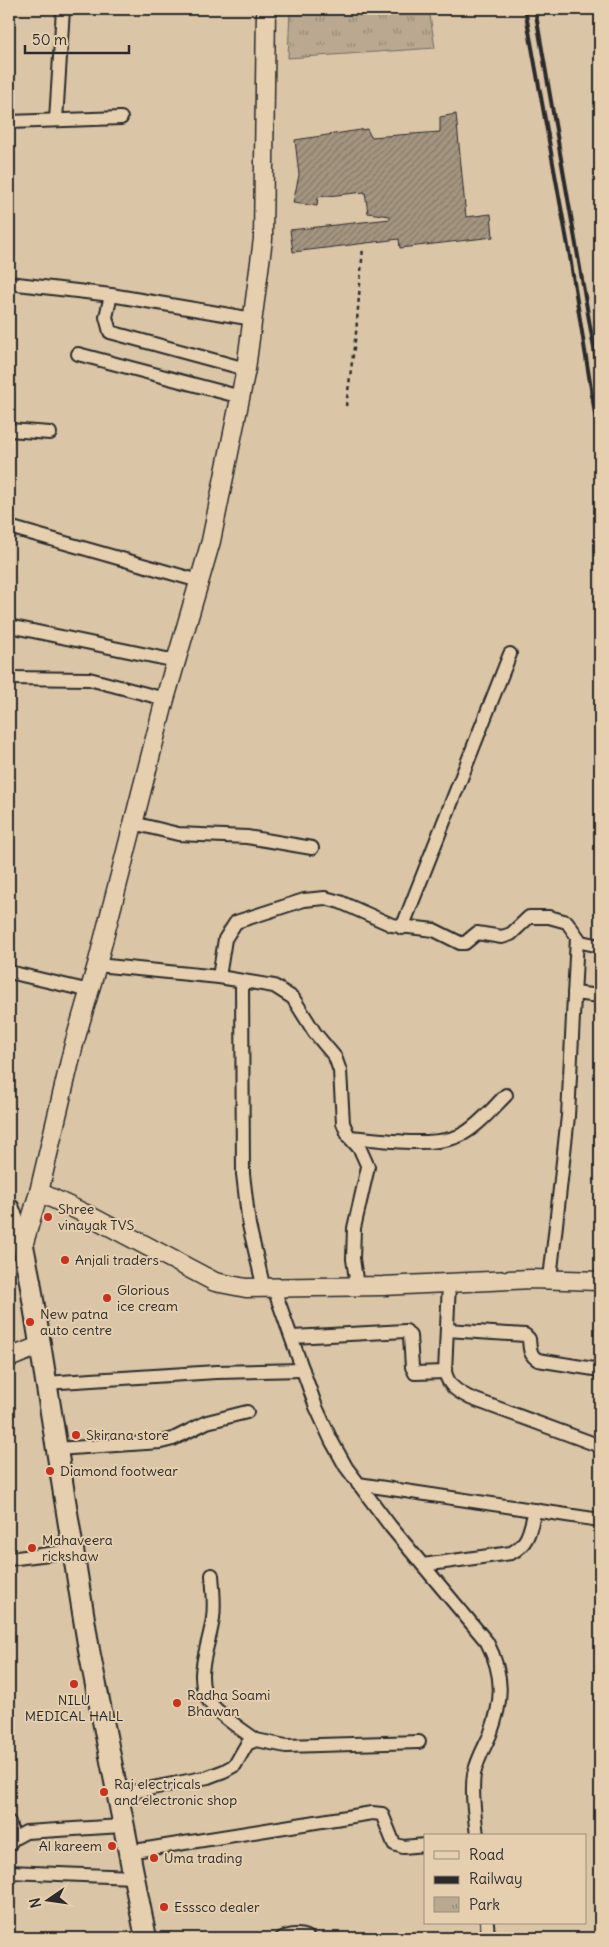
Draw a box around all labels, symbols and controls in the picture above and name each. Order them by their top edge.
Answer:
scale bar [25,22,129,54]
text: 50 m [32,30,67,49]
place label: Shree vinayak TVS [58,1200,134,1234]
marker: Shree vinayak TVS [42,1211,54,1223]
place label: Anjali traders [75,1251,159,1269]
marker: Anjali traders [59,1254,71,1266]
place label: Glorious ice cream [117,1281,178,1315]
marker: Glorious ice cream [101,1292,113,1304]
place label: New patna auto centre [40,1305,112,1339]
marker: New patna auto centre [24,1316,36,1328]
place label: Skirana store [86,1426,169,1444]
marker: Skirana store [70,1429,82,1441]
place label: Diamond footwear [60,1462,178,1480]
marker: Diamond footwear [44,1465,56,1477]
place label: Mahaveera rickshaw [42,1531,113,1565]
marker: Mahaveera rickshaw [26,1542,38,1554]
marker: NILU MEDICAL HALL [68,1678,80,1690]
place label: Radha Soami Bhawan [187,1686,270,1720]
place label: NILU MEDICAL HALL [25,1691,124,1725]
marker: Radha Soami Bhawan [171,1697,183,1709]
place label: Raj electricals and electronic shop [114,1775,237,1809]
marker: Raj electricals and electronic shop [98,1786,110,1798]
legend [424,1834,586,1924]
place label: Al kareem [39,1837,102,1855]
marker: Al kareem [106,1840,118,1852]
text: Road [469,1845,504,1864]
place label: Uma trading [164,1849,243,1867]
marker: Uma trading [148,1852,160,1864]
text: Railway [469,1869,523,1888]
north arrow [22,1874,72,1924]
text: Park [469,1895,500,1914]
text: N [25,1896,45,1910]
place label: Esssco dealer [174,1898,260,1916]
marker: Esssco dealer [158,1901,170,1913]

